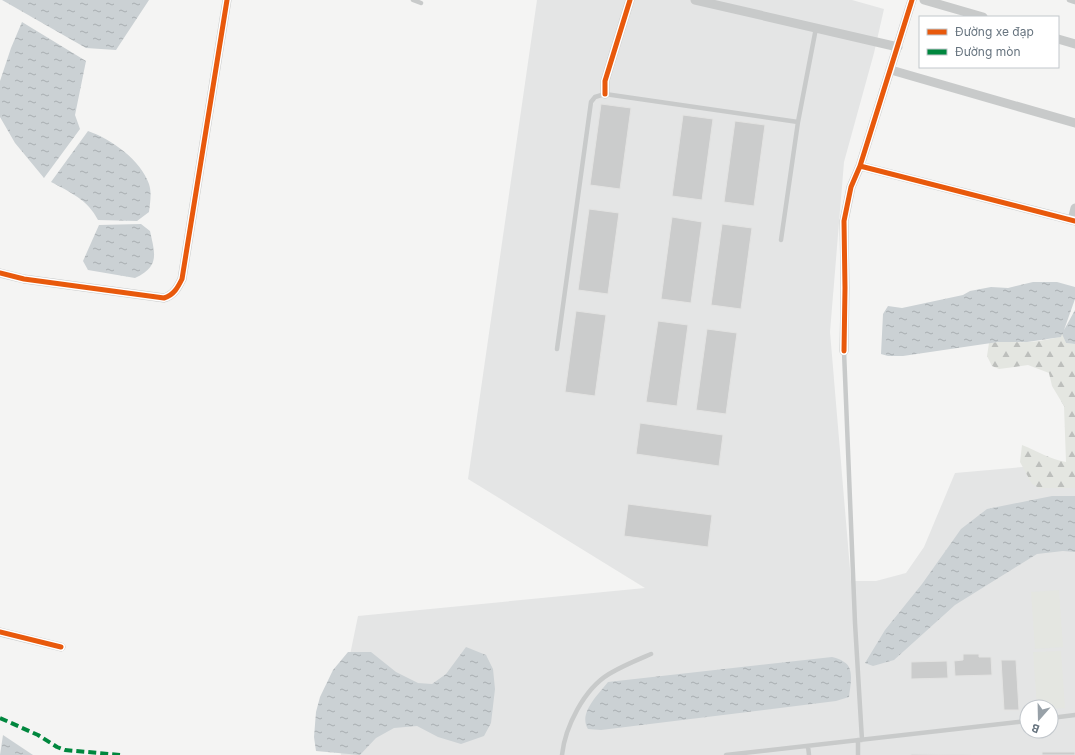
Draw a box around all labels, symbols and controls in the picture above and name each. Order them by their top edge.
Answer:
legend [919,16,1059,68]
text: Đường xe đạp [955,24,1034,39]
text: Đường mòn [955,44,1020,59]
north arrow [1019,699,1059,739]
text: B [1030,721,1041,736]

